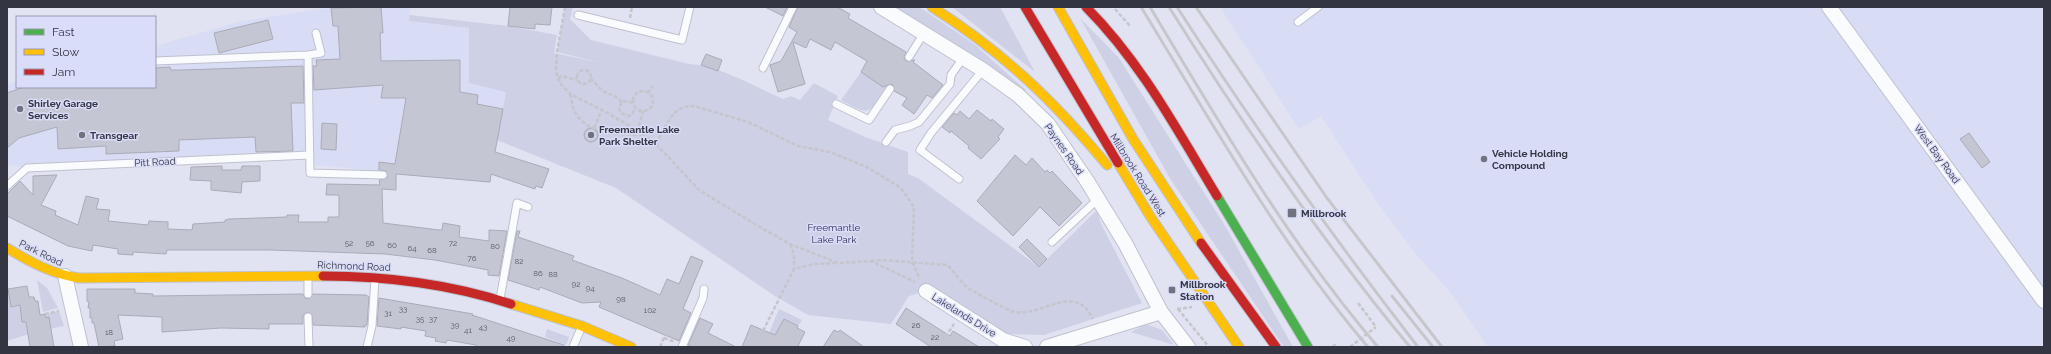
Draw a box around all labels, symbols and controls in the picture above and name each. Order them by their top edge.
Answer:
legend [16,16,156,88]
text: Fast [52,25,75,39]
text: Slow [52,45,79,59]
text: Jam [52,65,75,79]
place label: Shirley Garage Services [28,98,98,121]
marker: Shirley Garage Services [15,104,25,114]
street label: Paynes Road [1042,121,1086,177]
street label: West Bay Road [1912,122,1962,186]
place label: Freemantle Lake Park Shelter [599,124,680,147]
marker: Transgear [77,130,87,140]
place label: Transgear [90,130,138,141]
marker: Freemantle Lake Park Shelter [586,130,596,140]
street label: Millbrook Road West [1108,132,1168,219]
place label: Vehicle Holding Compound [1492,148,1568,171]
marker: Vehicle Holding Compound [1479,154,1489,164]
street label: Pitt Road [134,155,176,169]
marker: Millbrook [1286,207,1298,219]
place label: Millbrook [1301,208,1347,219]
park label: Freemantle Lake Park [808,222,861,245]
street label: Park Road [17,238,65,268]
house number: 52 [345,238,353,248]
house number: 56 [365,238,375,248]
house number: 72 [449,238,457,248]
house number: 60 [387,240,397,250]
house number: 80 [490,241,500,251]
house number: 64 [407,243,417,253]
house number: 68 [427,245,437,255]
house number: 76 [467,253,477,263]
house number: 82 [515,256,523,266]
street label: Richmond Road [317,259,391,273]
house number: 86 [533,268,543,278]
house number: 88 [548,269,558,279]
house number: 92 [572,279,580,289]
place label: Millbrook Station [1180,279,1226,302]
house number: 94 [585,283,595,293]
marker: Millbrook Station [1167,285,1177,295]
street label: Lakelands Drive [930,291,998,339]
house number: 98 [616,294,626,304]
house number: 33 [399,304,407,314]
house number: 102 [644,305,656,315]
house number: 31 [384,308,392,318]
house number: 35 [416,314,425,324]
house number: 37 [429,314,438,324]
house number: 39 [451,320,460,330]
house number: 26 [912,320,921,330]
house number: 43 [479,322,487,332]
house number: 41 [464,325,472,335]
house number: 18 [105,327,113,337]
house number: 22 [931,332,939,342]
house number: 49 [506,333,516,343]

